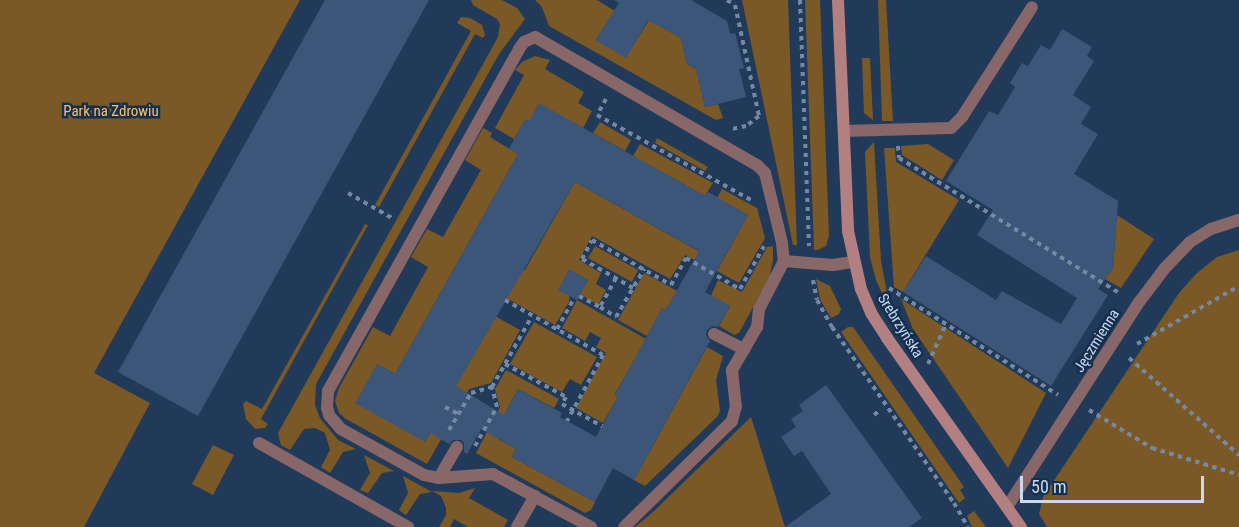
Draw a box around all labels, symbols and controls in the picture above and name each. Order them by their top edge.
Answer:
park label: Park na Zdrowiu [63,103,159,121]
street label: Srebrzyńska [873,291,927,361]
street label: Jęczmienna [1070,306,1124,376]
scale bar [1023,464,1208,502]
text: 50 m [1031,476,1066,497]

